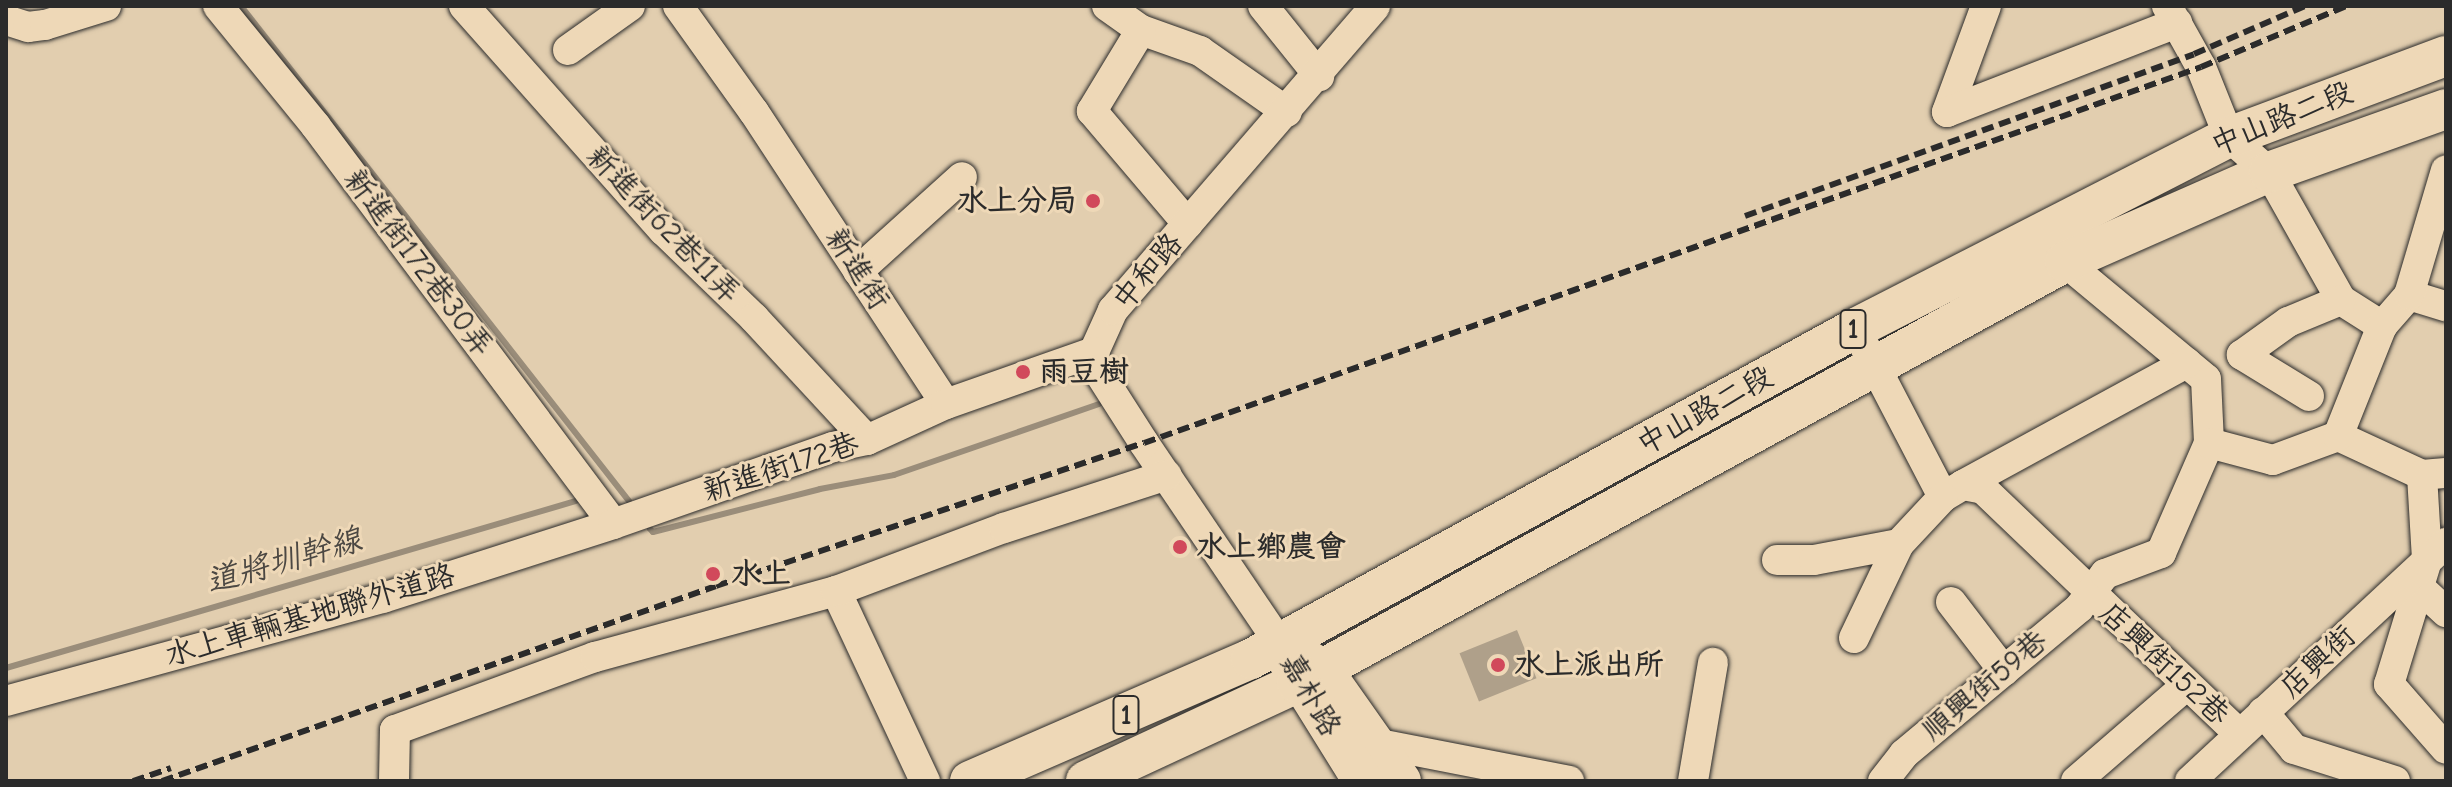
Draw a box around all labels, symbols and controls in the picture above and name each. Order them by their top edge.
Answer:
street label: 中山路二段 [2206,74,2358,164]
street label: 新進街62巷11弄 [579,139,747,311]
street label: 新進街172巷30弄 [336,162,500,364]
place label: 水上分局 [957,183,1077,219]
marker: 水上分局 [1084,192,1102,210]
street label: 新進街 [817,221,897,317]
street label: 中和路 [1105,226,1191,318]
road number: 1 [1839,305,1867,353]
place label: 雨豆樹 [1039,354,1129,390]
street label: 中山路二段 [1631,359,1779,463]
marker: 雨豆樹 [1014,363,1032,381]
street label: 新進街172巷 [699,426,863,510]
water label: 道將圳幹線 [202,520,366,602]
place label: 水上鄉農會 [1196,529,1346,565]
marker: 水上鄉農會 [1171,538,1189,556]
place label: 水上 [731,556,791,592]
street label: 水上車輛基地聯外道路 [161,557,459,675]
marker: 水上 [702,563,724,585]
street label: 店興街152巷 [2092,595,2236,733]
street label: 店興街 [2273,618,2363,706]
street label: 順興街59巷 [1915,623,2055,749]
street label: 嘉朴路 [1272,647,1348,743]
place label: 水上派出所 [1514,647,1664,683]
marker: 水上派出所 [1489,656,1507,674]
road number: 1 [1112,691,1140,739]

